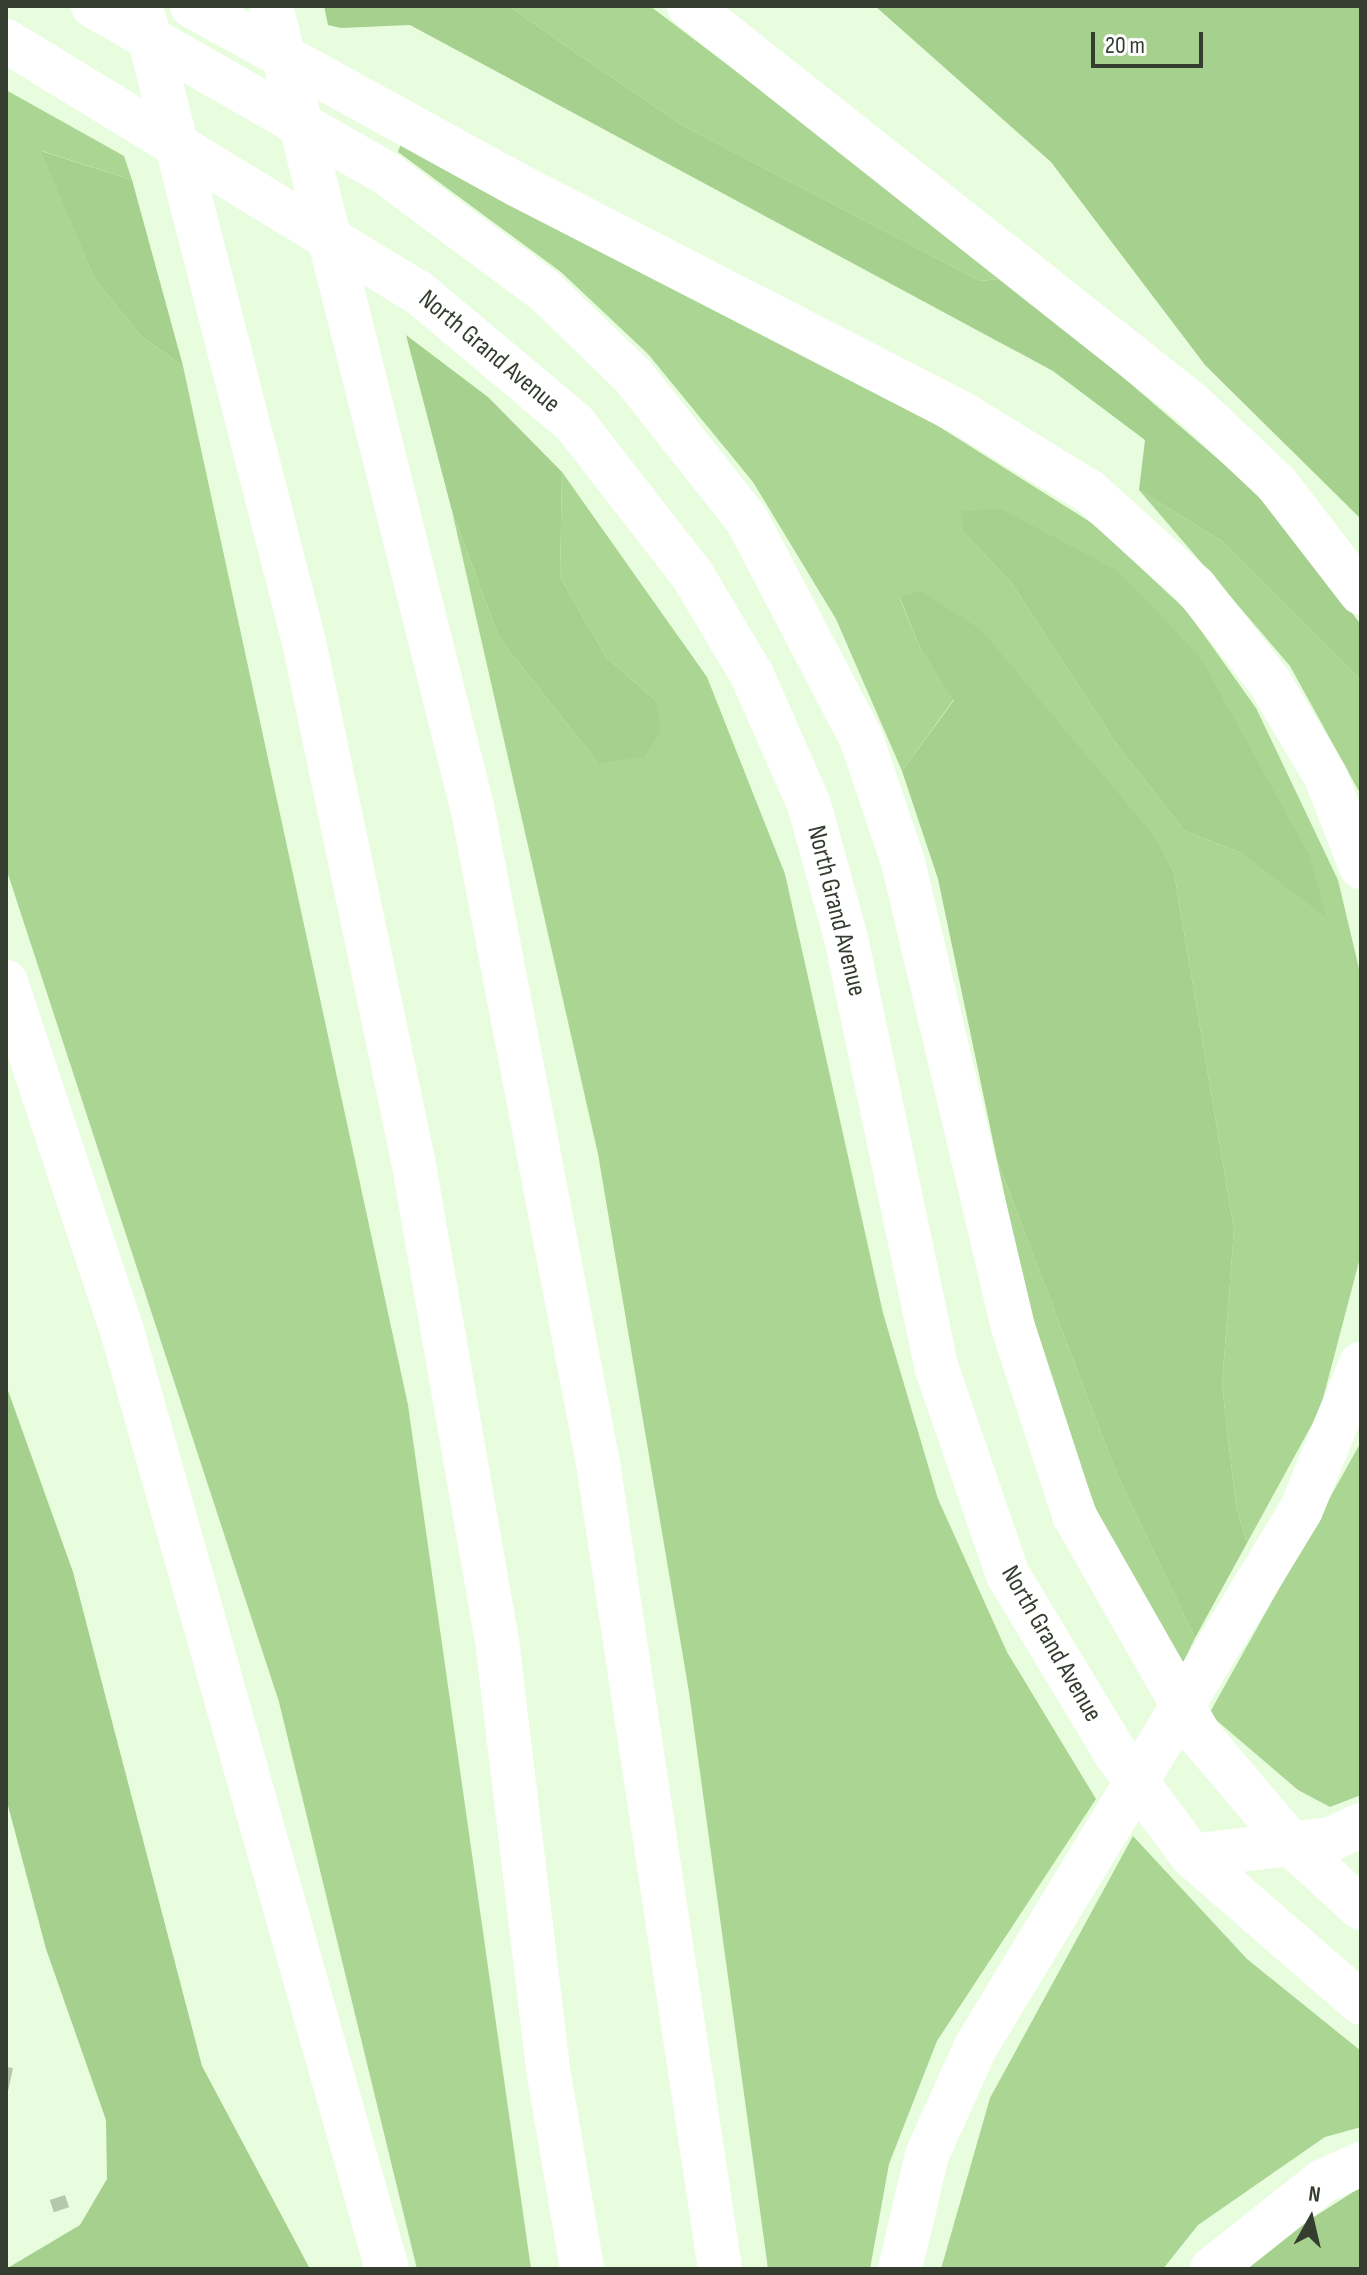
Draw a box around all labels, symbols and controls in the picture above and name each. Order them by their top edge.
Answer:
scale bar [1095,16,1207,66]
text: 20 m [1105,31,1145,60]
street label: North Grand Avenue [412,284,566,420]
street label: North Grand Avenue [800,822,872,1000]
street label: North Grand Avenue [994,1561,1108,1727]
north arrow [1271,2179,1351,2259]
text: N [1307,2181,1322,2209]

